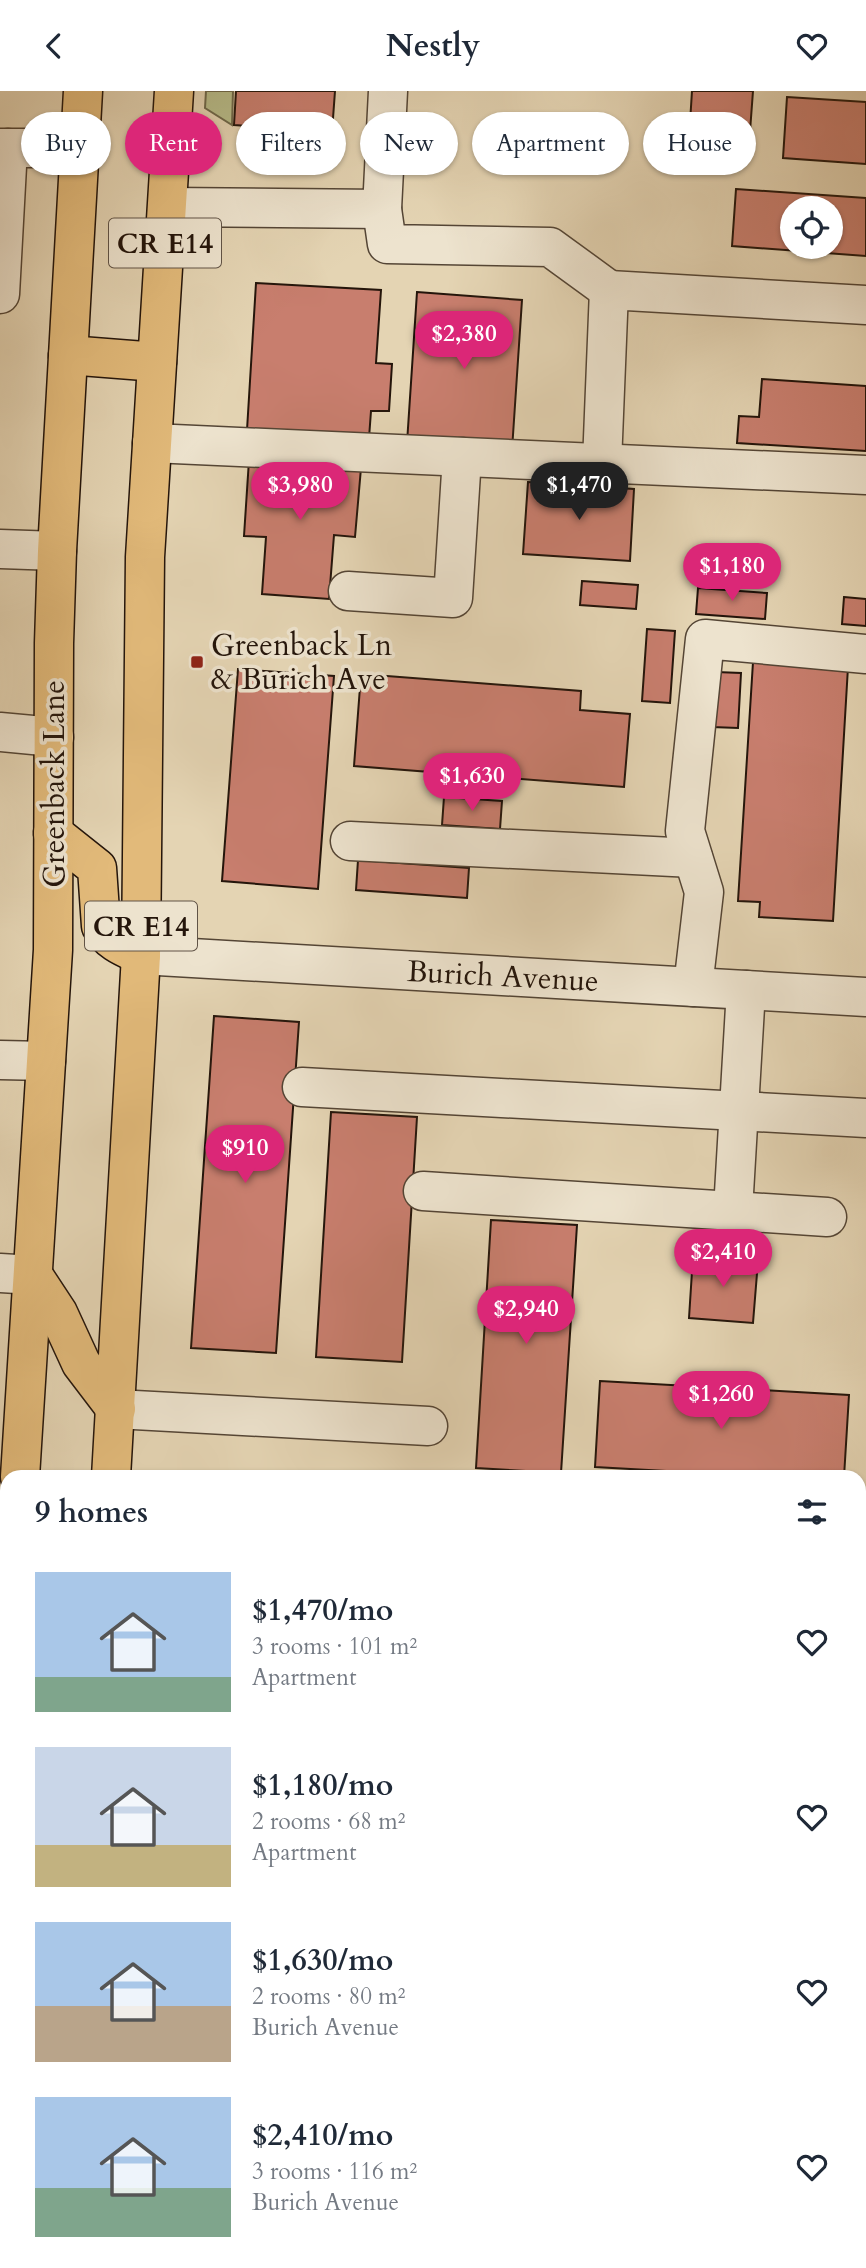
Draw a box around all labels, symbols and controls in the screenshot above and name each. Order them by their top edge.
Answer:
text: Nestly [386,24,480,68]
icon: back [35,27,73,65]
icon: heart [793,27,831,65]
chip: Buy [21,112,111,175]
chip: Rent [125,112,222,175]
chip: Filters [236,112,346,175]
chip: New [360,112,458,175]
chip: Apartment [472,112,629,175]
chip: House [643,112,756,175]
map controls [780,196,843,259]
button: locate [780,196,843,259]
road number: CR E14 [109,219,221,267]
pin: $2,380 [407,311,521,371]
text: $2,380 [431,318,497,349]
pin: $3,980 [243,463,357,522]
pin: $1,470 [522,463,636,522]
text: $3,980 [267,469,333,500]
text: $1,470 [546,469,612,500]
pin: $1,180 [675,543,789,603]
text: $1,180 [699,550,765,581]
place label: Greenback Ln & Burich Ave [211,625,392,700]
marker: Greenback Ln & Burich Ave [189,654,205,670]
street label: Greenback Lane [34,680,75,888]
pin: $1,630 [415,753,529,813]
text: $1,630 [439,760,505,791]
road number: CR E14 [85,901,197,951]
street label: Burich Avenue [406,951,600,1002]
pin: $910 [204,1125,286,1185]
text: $910 [221,1132,269,1163]
pin: $2,410 [666,1229,780,1289]
text: $2,410 [690,1236,756,1267]
pin: $2,940 [469,1287,583,1346]
text: $2,940 [493,1293,559,1324]
pin: $1,260 [664,1371,778,1431]
text: $1,260 [688,1378,754,1409]
text: 9 homes [35,1492,148,1533]
icon: filters [793,1493,831,1531]
text: $1,470/mo [252,1590,393,1631]
icon: home [91,1600,175,1684]
icon: heart [793,1623,831,1661]
text: 3 rooms · 101 m² [252,1631,417,1662]
text: Apartment [252,1662,356,1693]
text: $1,180/mo [252,1765,393,1806]
icon: home [91,1775,175,1859]
icon: heart [793,1798,831,1836]
text: 2 rooms · 68 m² [252,1806,405,1837]
text: Apartment [252,1837,356,1868]
text: $1,630/mo [252,1940,393,1981]
icon: home [91,1950,175,2034]
icon: heart [793,1973,831,2011]
text: 2 rooms · 80 m² [252,1981,405,2012]
text: Burich Avenue [252,2012,399,2043]
text: $2,410/mo [252,2115,393,2156]
icon: home [91,2125,175,2209]
icon: heart [793,2148,831,2186]
text: 3 rooms · 116 m² [252,2156,417,2187]
text: Burich Avenue [252,2187,399,2218]

